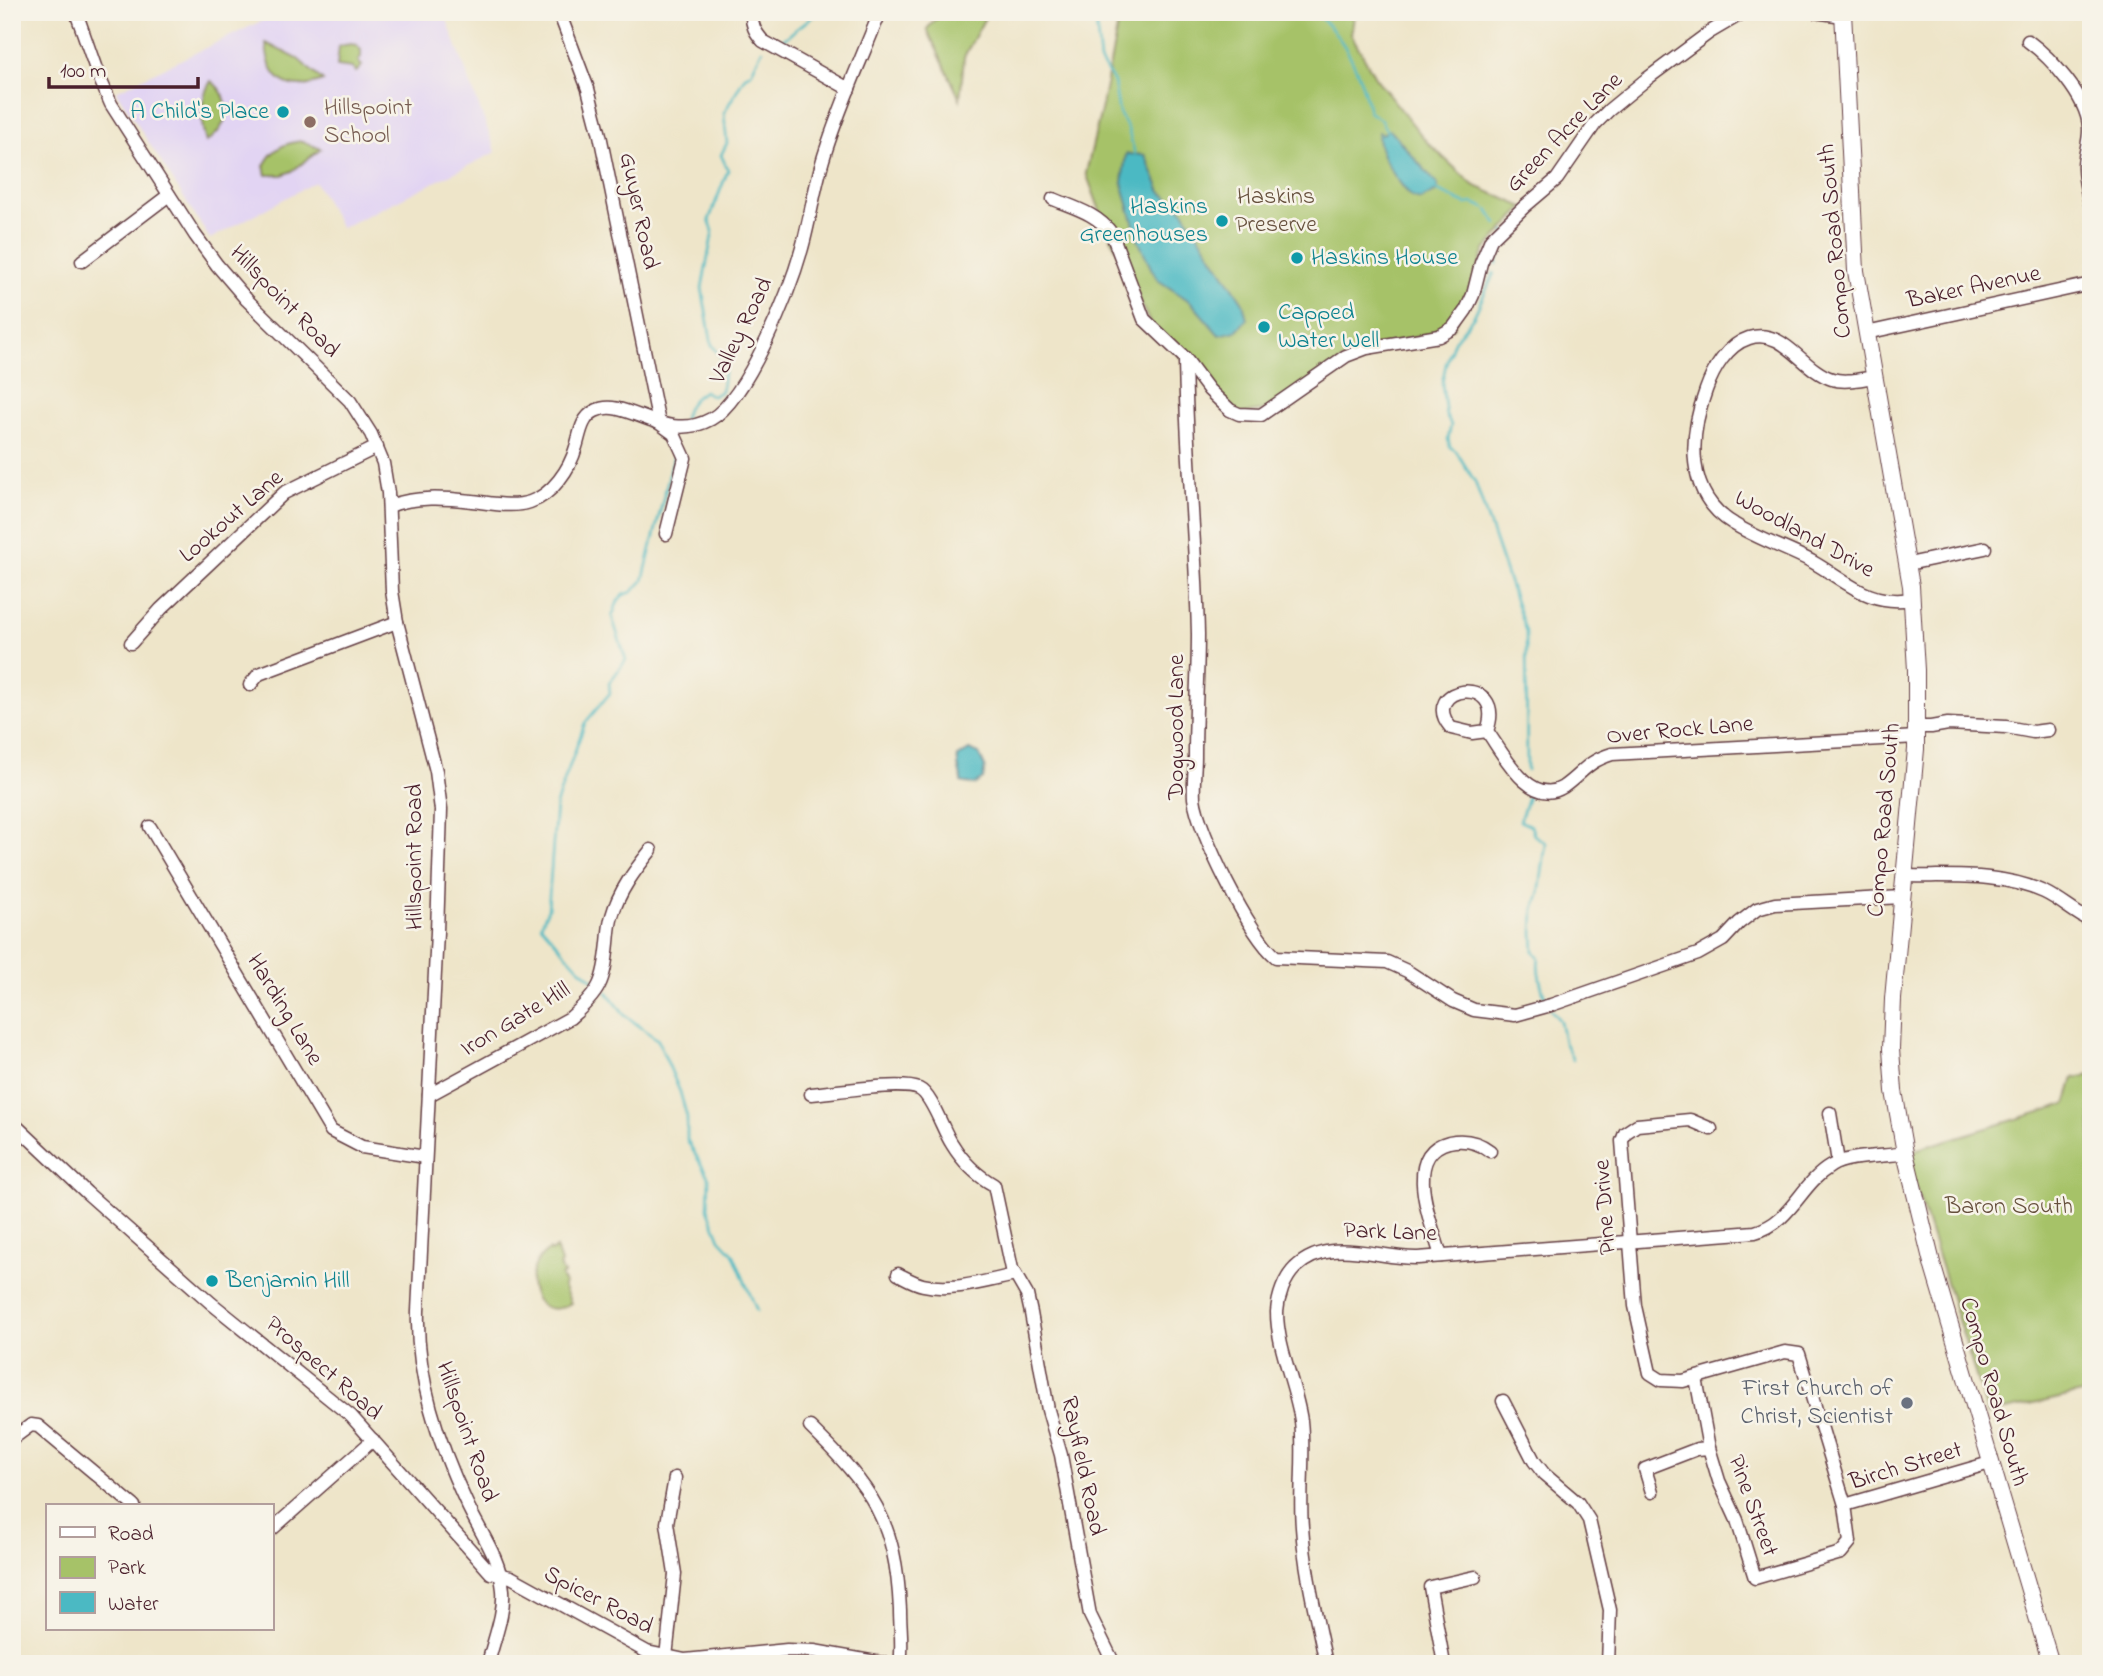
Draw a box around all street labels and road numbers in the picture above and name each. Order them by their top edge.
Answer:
street label: Green Acre Lane [1498,65,1632,201]
street label: Compo Road South [1810,142,1862,340]
street label: Guyer Road [608,149,668,273]
street label: Hillspoint Road [221,237,348,367]
street label: Baker Avenue [1903,257,2044,319]
street label: Valley Road [701,271,784,392]
street label: Lookout Lane [172,462,292,572]
street label: Woodland Drive [1728,482,1881,588]
street label: Dogwood Lane [1160,654,1195,801]
street label: Over Rock Lane [1605,707,1755,755]
street label: Compo Road South [1859,721,1911,919]
street label: Hillspoint Road [398,783,433,930]
street label: Harding Lane [237,947,331,1073]
street label: Iron Gate Hill [454,973,578,1067]
street label: Pine Drive [1585,1158,1627,1256]
street label: Park Lane [1343,1214,1438,1252]
street label: Compo Road South [1949,1293,2037,1491]
street label: Prospect Road [257,1308,390,1430]
street label: Hillspoint Road [426,1357,507,1507]
street label: Rayfield Road [1049,1393,1114,1540]
street label: Birch Street [1844,1433,1967,1501]
street label: Pine Street [1717,1450,1787,1562]
street label: Spicer Road [537,1557,660,1645]

